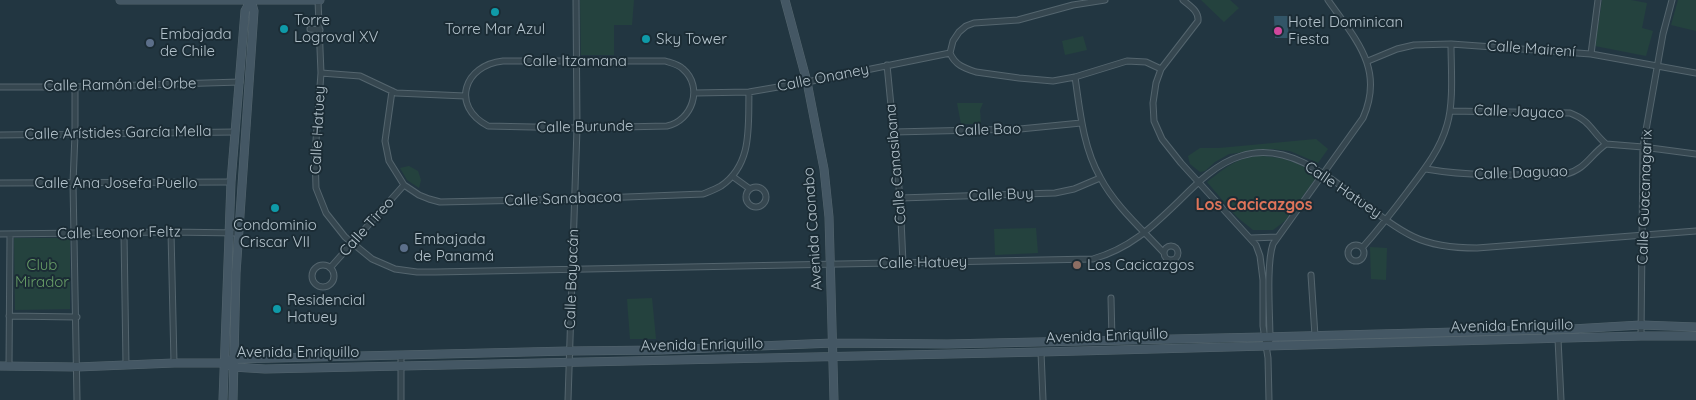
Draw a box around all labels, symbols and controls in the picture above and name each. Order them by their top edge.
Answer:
marker: Torre Mar Azul [489,6,501,18]
place label: Torre Logroval XV [294,11,378,46]
place label: Hotel Dominican Fiesta [1288,13,1403,48]
place label: Torre Mar Azul [445,20,545,38]
marker: Torre Logroval XV [278,23,290,35]
place label: Embajada de Chile [160,25,232,60]
marker: Hotel Dominican Fiesta [1272,25,1284,37]
place label: Sky Tower [656,30,727,48]
marker: Sky Tower [640,33,652,45]
marker: Embajada de Chile [144,37,156,49]
street label: Calle Mairení [1486,37,1576,61]
street label: Calle Itzamana [523,52,627,70]
street label: Calle Onaney [776,60,870,96]
street label: Calle Ramón del Orbe [43,75,197,95]
street label: Calle Hatuey [307,85,329,175]
street label: Calle Jayaco [1474,101,1564,123]
street label: Calle Canasibana [882,103,910,225]
street label: Calle Burunde [536,117,634,137]
street label: Calle Bao [955,120,1021,140]
street label: Calle Arístides García Mella [24,122,212,144]
street label: Calle Guacanagarix [1634,129,1656,265]
street label: Calle Hatuey [1301,158,1385,222]
street label: Calle Daguao [1474,162,1568,184]
street label: Avenida Caonabo [800,167,826,291]
street label: Calle Ana Josefa Puello [34,174,198,192]
street label: Calle Buy [968,185,1034,205]
street label: Calle Sanabacoa [504,188,622,210]
street label: Calle Tireo [336,194,398,260]
district label: Los Cacicazgos [1195,195,1313,215]
marker: Condominio Criscar VII [269,202,281,214]
place label: Condominio Criscar VII [233,216,317,251]
street label: Calle Leonor Feltz [57,223,181,243]
street label: Calle Bayacán [561,229,583,329]
place label: Embajada de Panamá [414,230,494,265]
marker: Embajada de Panamá [398,242,410,254]
street label: Calle Hatuey [879,253,967,273]
park label: Club Mirador [15,256,69,291]
place label: Los Cacicazgos [1087,256,1194,274]
marker: Los Cacicazgos [1071,259,1083,271]
place label: Residencial Hatuey [287,291,365,326]
marker: Residencial Hatuey [271,303,283,315]
street label: Avenida Enriquillo [1451,316,1573,336]
street label: Avenida Enriquillo [1045,325,1169,347]
street label: Avenida Enriquillo [641,335,763,355]
street label: Avenida Enriquillo [237,343,359,361]

